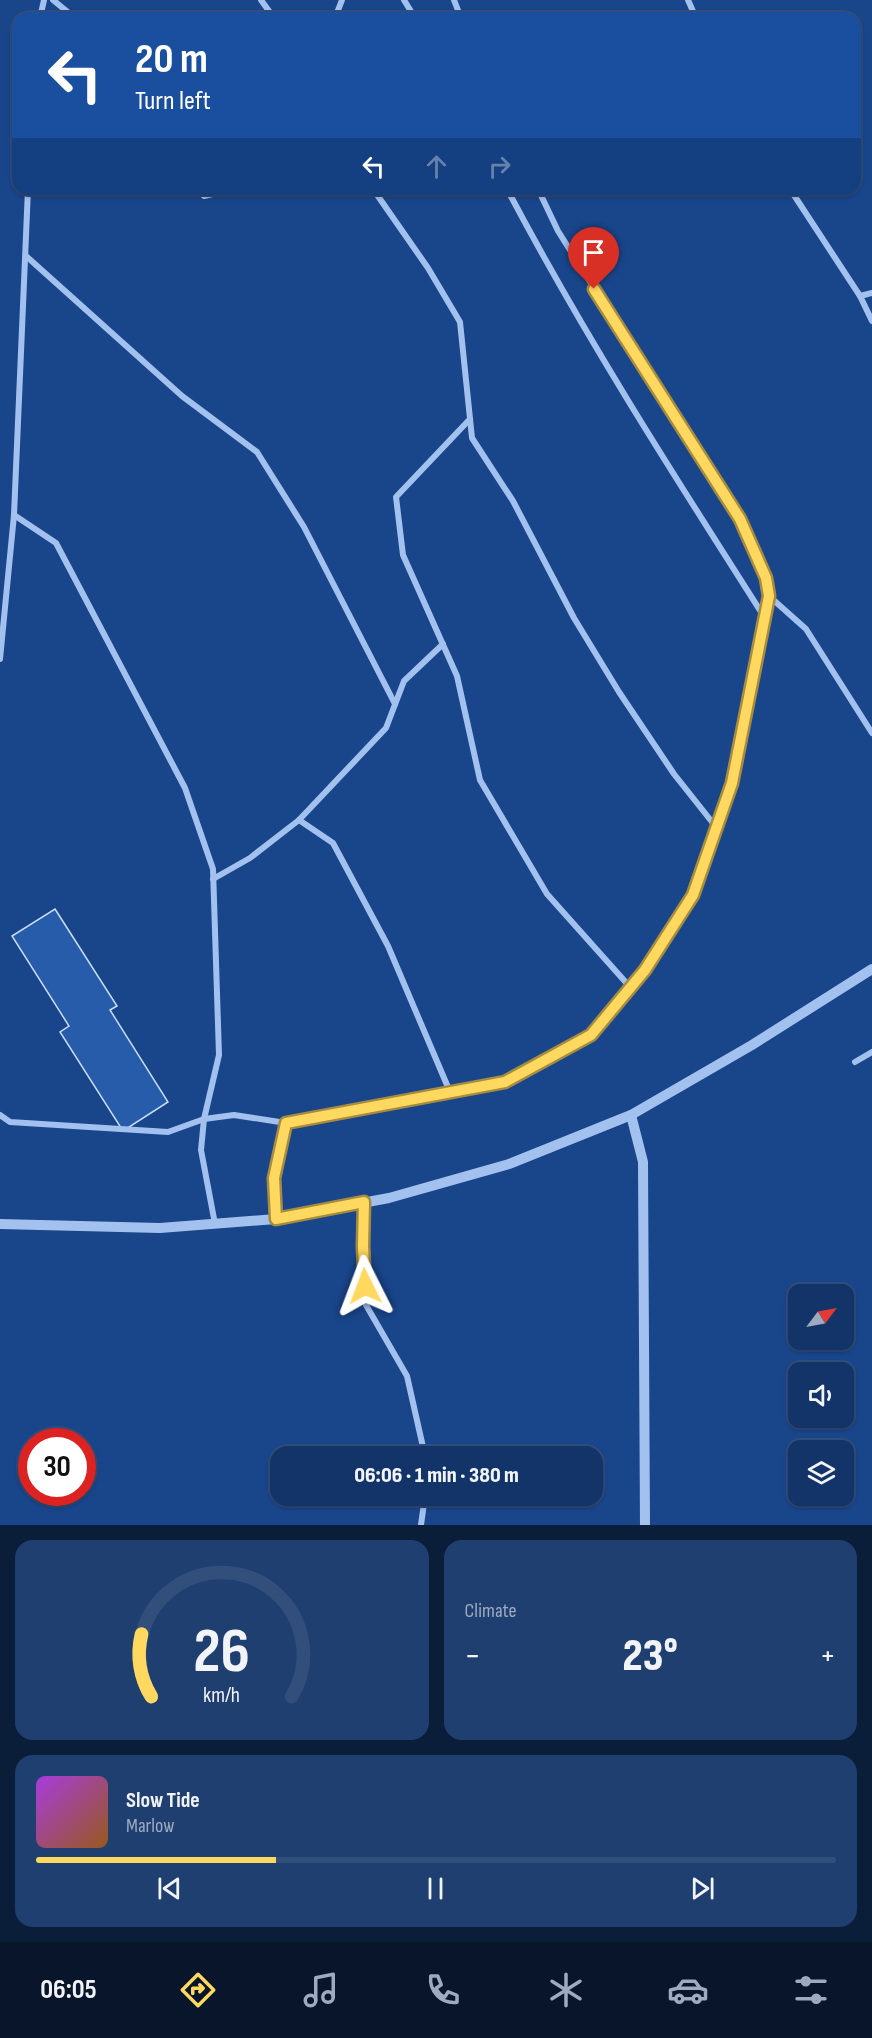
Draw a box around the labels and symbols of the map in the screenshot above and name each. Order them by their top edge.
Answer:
pin [568,227,619,289]
position arrow [333,1254,397,1318]
north arrow [788,1284,854,1350]
speed limit sign: 30 [18,1428,96,1506]

